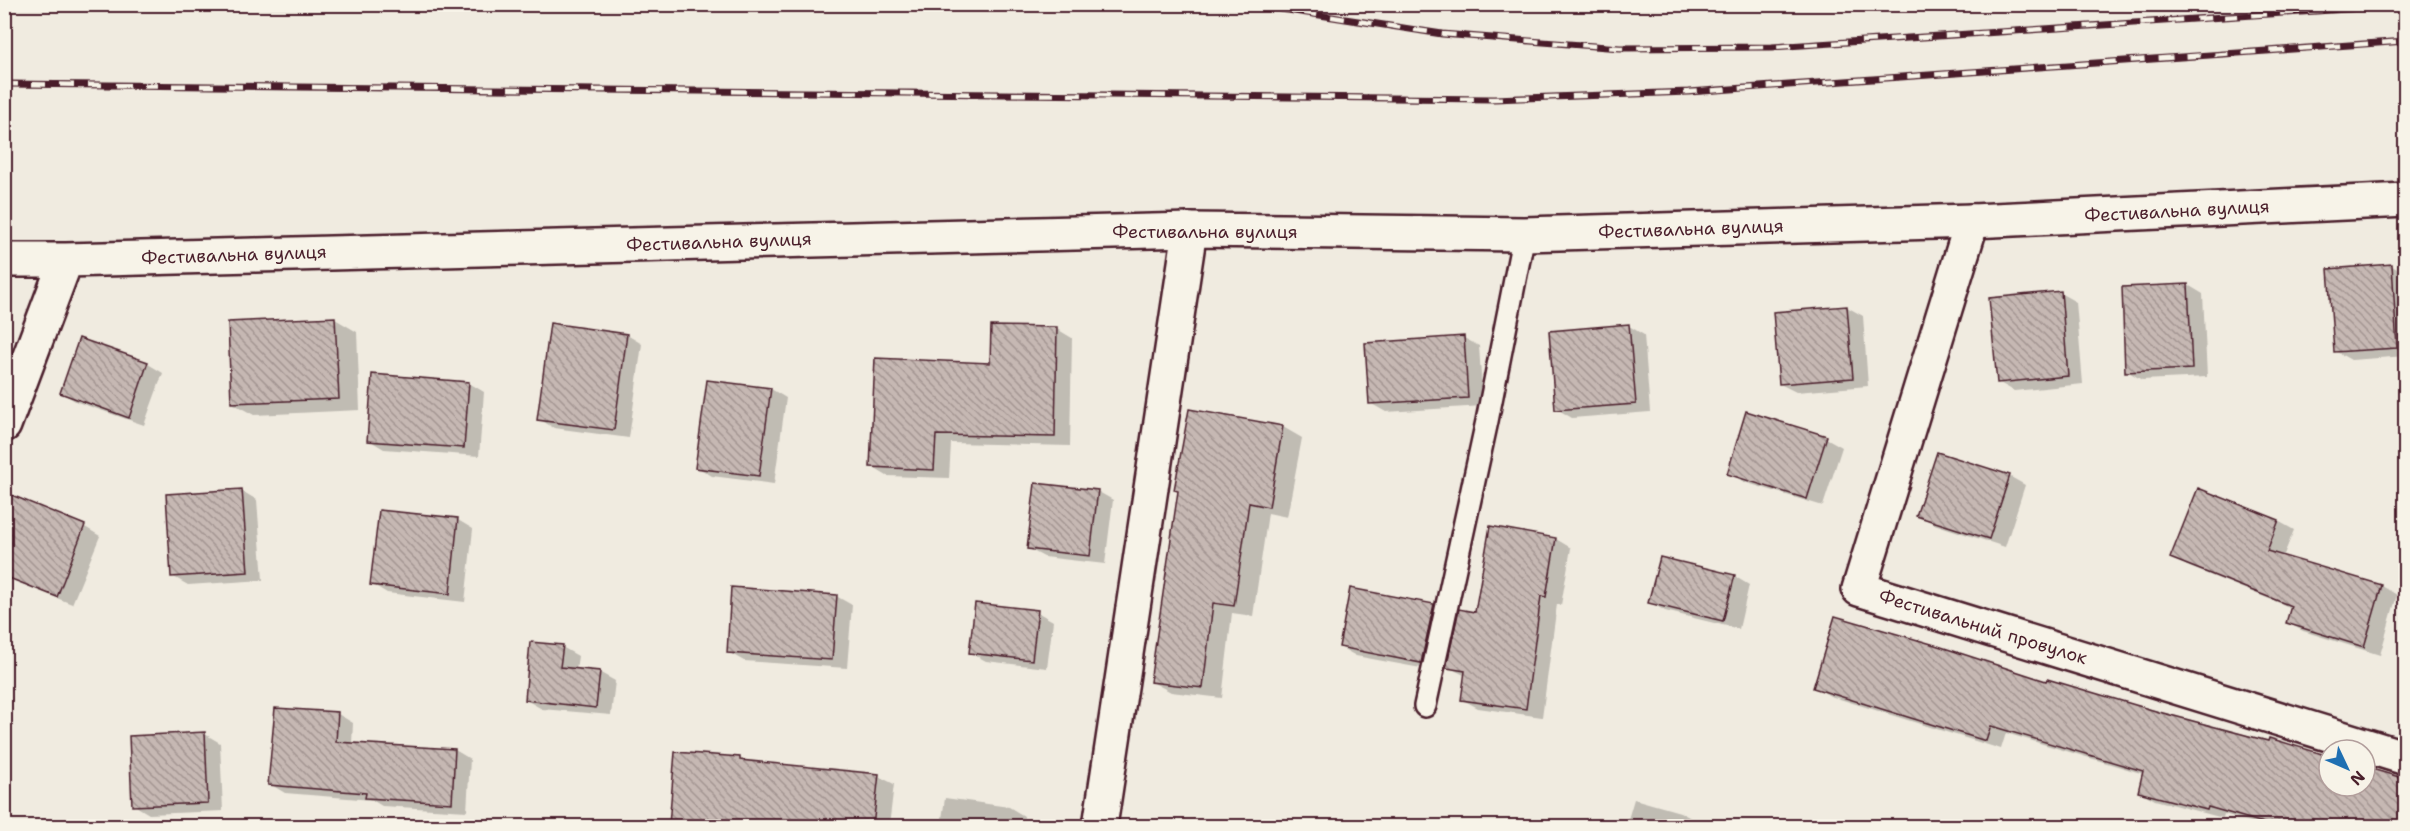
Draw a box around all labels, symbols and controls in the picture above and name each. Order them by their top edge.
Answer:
street label: Фестивальна вулиця [2084,194,2270,228]
street label: Фестивальна вулиця [1598,214,1784,244]
street label: Фестивальна вулиця [1112,220,1298,244]
street label: Фестивальна вулиця [626,227,812,257]
street label: Фестивальна вулиця [141,240,327,270]
street label: Фестивальний провулок [1876,584,2091,670]
north arrow [2317,738,2377,798]
text: N [2345,766,2369,790]

